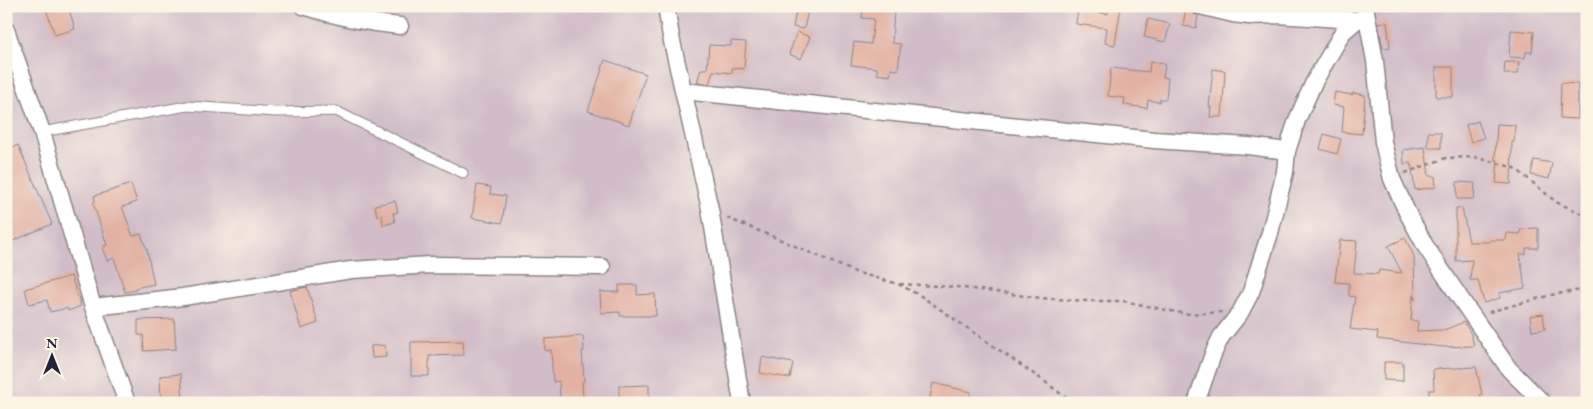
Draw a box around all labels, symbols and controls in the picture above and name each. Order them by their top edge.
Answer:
north arrow [28,332,78,382]
text: N [46,334,58,352]

